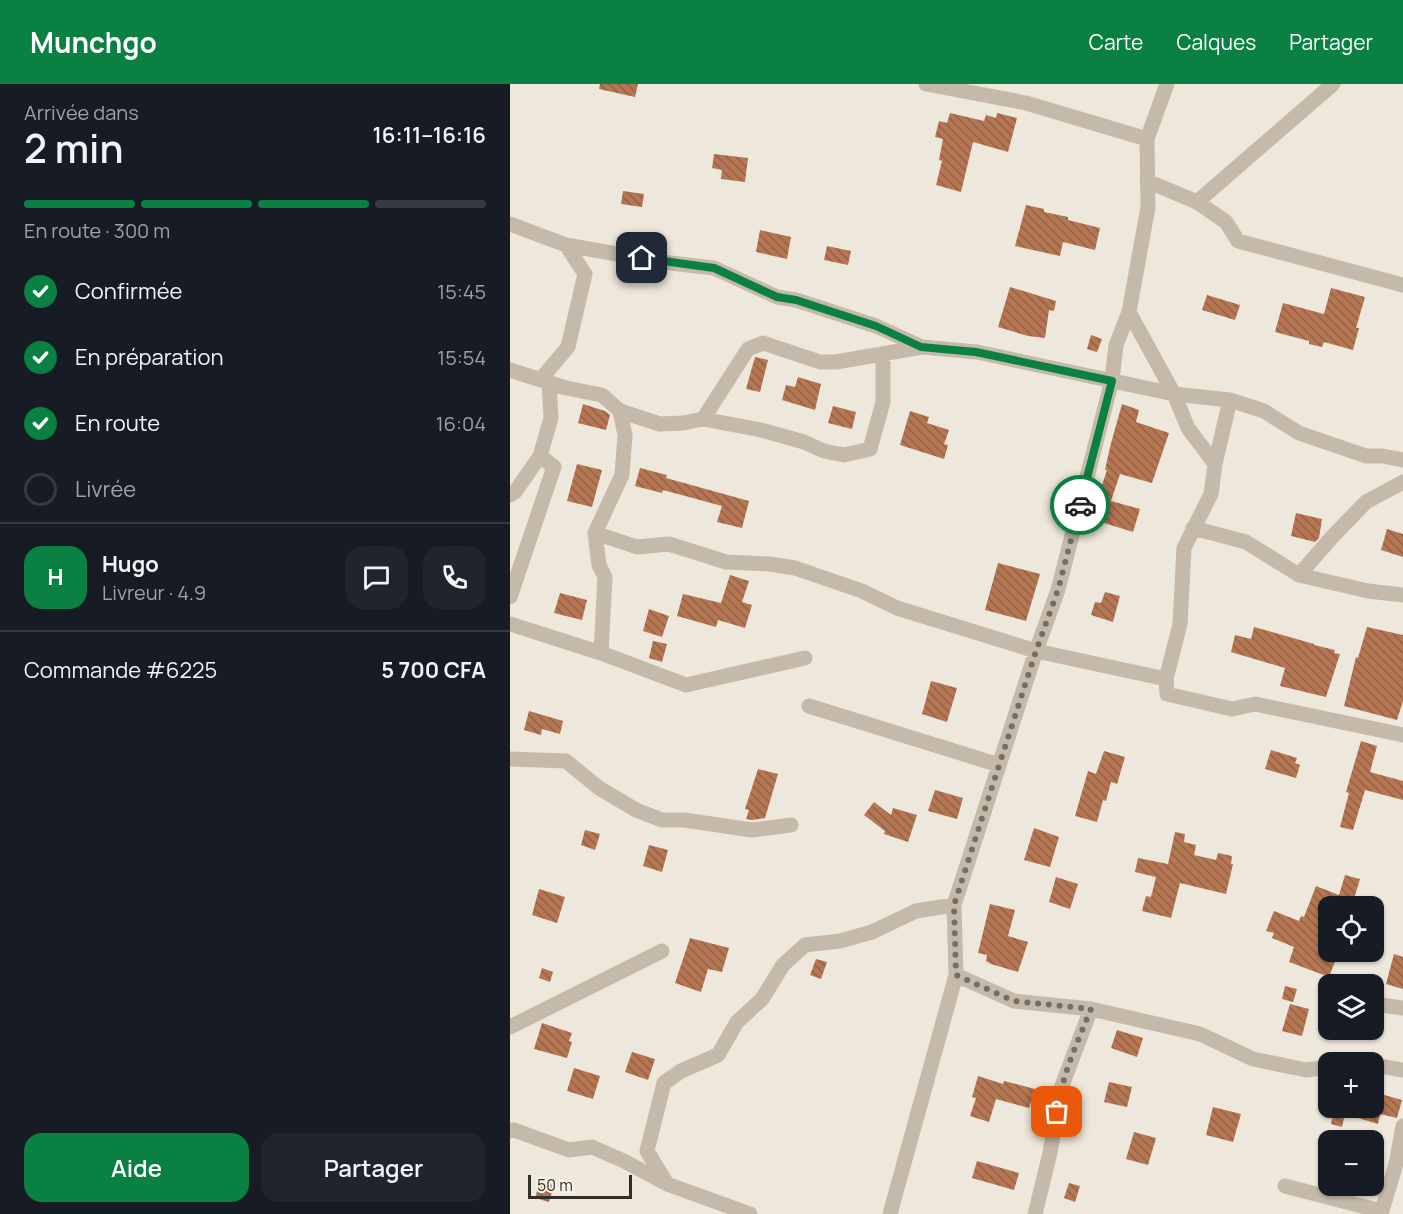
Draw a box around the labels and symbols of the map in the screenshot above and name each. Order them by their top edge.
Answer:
pin [616,232,667,283]
courier [1050,475,1110,535]
pin [1031,1086,1082,1137]
scale bar [528,1172,632,1200]

